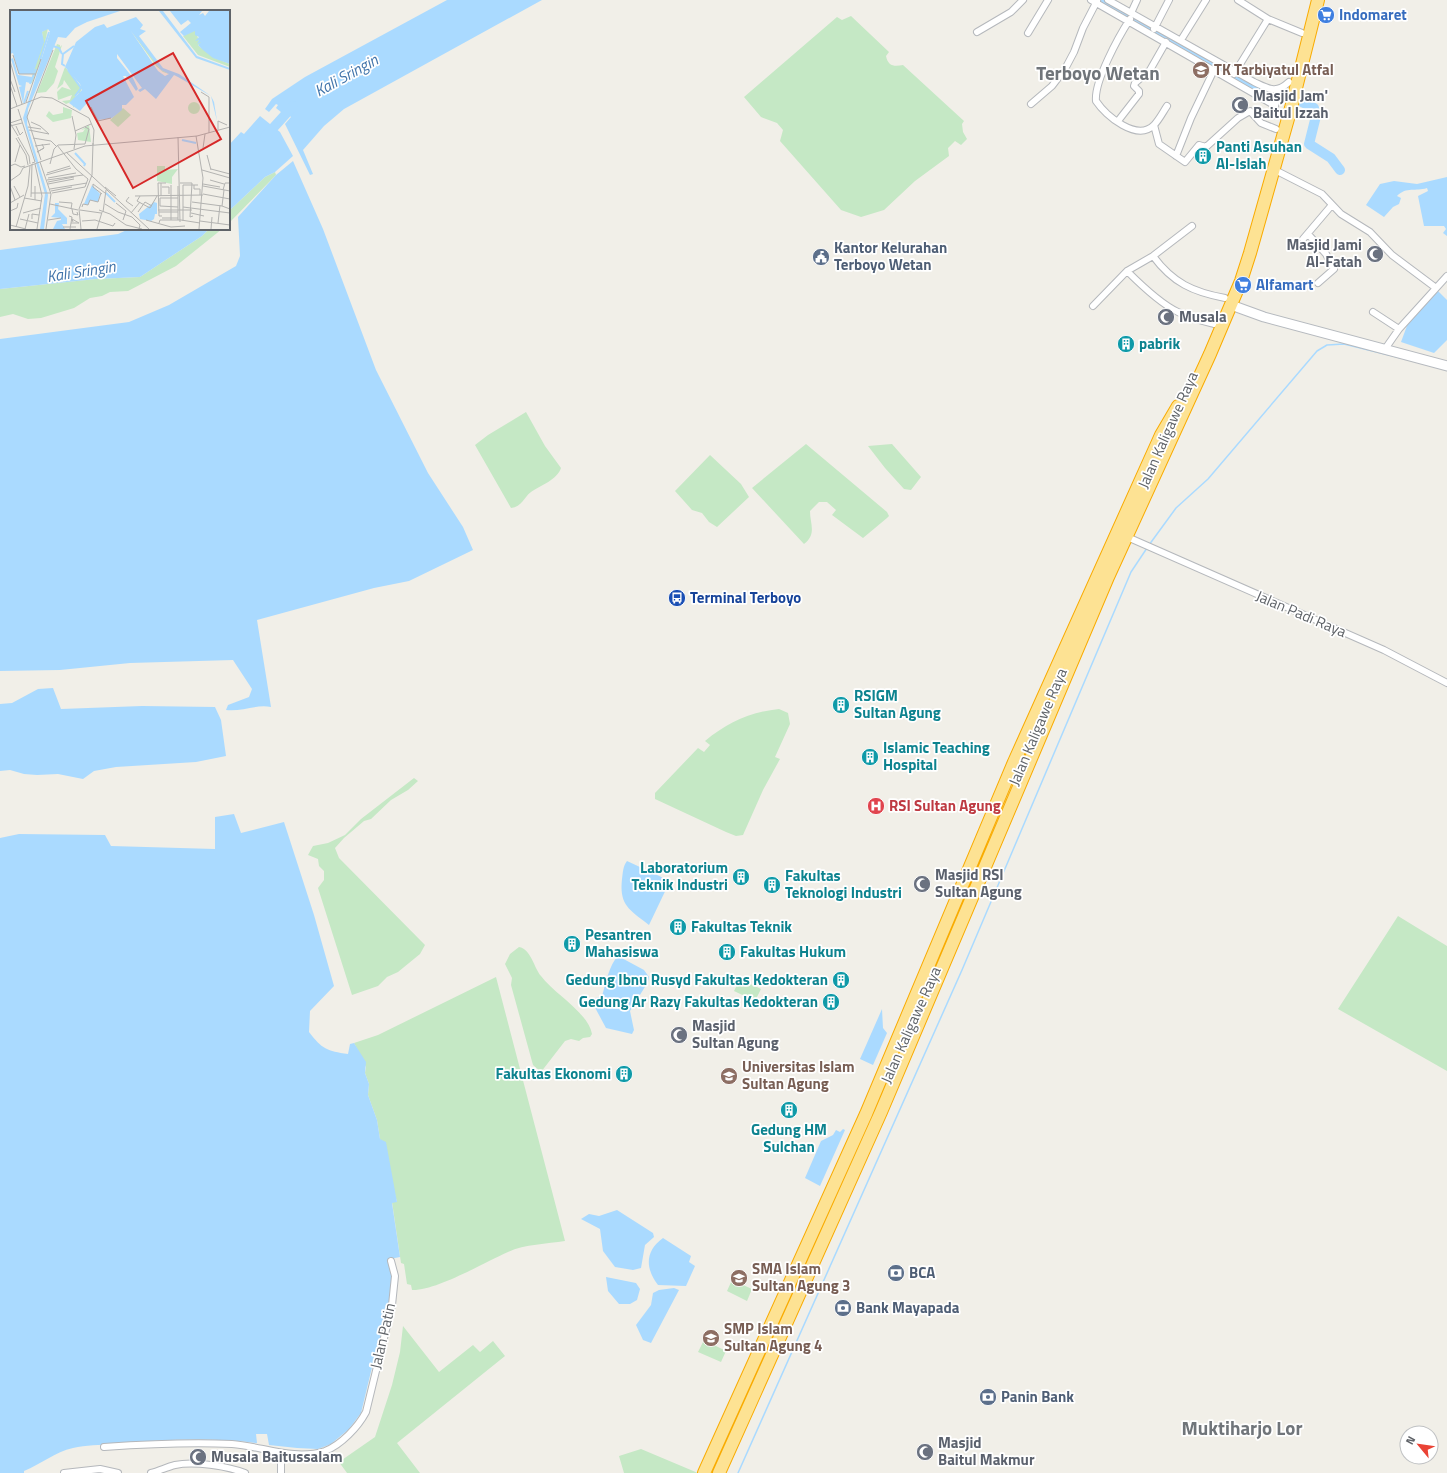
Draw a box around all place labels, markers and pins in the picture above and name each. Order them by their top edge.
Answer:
place label: Indomaret [1339,3,1407,26]
supermarket icon: Indomaret [1316,5,1336,25]
place label: TK Tarbiyatul Atfal [1214,58,1334,81]
school or university icon: TK Tarbiyatul Atfal [1191,60,1211,80]
place label: Masjid Jam' Baitul Izzah [1253,84,1329,124]
mosque icon: Masjid Jam' Baitul Izzah [1230,95,1250,115]
place label: Panti Asuhan Al-Islah [1216,135,1302,175]
building icon: Panti Asuhan Al-Islah [1193,146,1213,166]
place label: Masjid Jami Al-Fatah [1286,233,1362,273]
place label: Kantor Kelurahan Terboyo Wetan [834,236,947,276]
mosque icon: Masjid Jami Al-Fatah [1365,244,1385,264]
public building icon: Kantor Kelurahan Terboyo Wetan [811,247,831,267]
place label: Alfamart [1256,273,1314,296]
supermarket icon: Alfamart [1233,275,1253,295]
place label: Musala [1179,305,1227,328]
mosque icon: Musala [1156,307,1176,327]
place label: pabrik [1139,332,1180,355]
building icon: pabrik [1116,334,1136,354]
place label: Terminal Terboyo [690,586,801,609]
bus stop icon: Terminal Terboyo [667,588,687,608]
place label: RSIGM Sultan Agung [854,684,941,724]
building icon: RSIGM Sultan Agung [831,695,851,715]
place label: Islamic Teaching Hospital [883,736,990,776]
building icon: Islamic Teaching Hospital [860,747,880,767]
place label: RSI Sultan Agung [889,794,1001,817]
hospital icon: RSI Sultan Agung [866,796,886,816]
place label: Laboratorium Teknik Industri [631,856,728,896]
place label: Masjid RSI Sultan Agung [935,863,1022,903]
place label: Fakultas Teknologi Industri [785,864,902,904]
building icon: Laboratorium Teknik Industri [731,867,751,887]
mosque icon: Masjid RSI Sultan Agung [912,874,932,894]
building icon: Fakultas Teknologi Industri [762,875,782,895]
place label: Fakultas Teknik [691,915,792,938]
building icon: Fakultas Teknik [668,917,688,937]
place label: Pesantren Mahasiswa [585,923,659,963]
building icon: Pesantren Mahasiswa [562,934,582,954]
place label: Fakultas Hukum [740,940,846,963]
building icon: Fakultas Hukum [717,942,737,962]
place label: Gedung Ibnu Rusyd Fakultas Kedokteran [565,968,828,991]
building icon: Gedung Ibnu Rusyd Fakultas Kedokteran [831,970,851,990]
place label: Gedung Ar Razy Fakultas Kedokteran [579,990,818,1013]
building icon: Gedung Ar Razy Fakultas Kedokteran [821,992,841,1012]
place label: Masjid Sultan Agung [692,1014,779,1054]
mosque icon: Masjid Sultan Agung [669,1025,689,1045]
place label: Universitas Islam Sultan Agung [742,1055,855,1095]
place label: Fakultas Ekonomi [495,1062,611,1085]
building icon: Fakultas Ekonomi [614,1064,634,1084]
school or university icon: Universitas Islam Sultan Agung [719,1066,739,1086]
building icon: Gedung HM Sulchan [779,1100,799,1120]
place label: Gedung HM Sulchan [751,1118,827,1158]
place label: SMA Islam Sultan Agung 3 [752,1257,850,1297]
place label: BCA [909,1261,935,1284]
bank icon: BCA [886,1263,906,1283]
school or university icon: SMA Islam Sultan Agung 3 [729,1268,749,1288]
place label: Bank Mayapada [856,1296,960,1319]
bank icon: Bank Mayapada [833,1298,853,1318]
place label: SMP Islam Sultan Agung 4 [724,1317,822,1357]
school or university icon: SMP Islam Sultan Agung 4 [701,1328,721,1348]
place label: Panin Bank [1001,1385,1074,1408]
bank icon: Panin Bank [978,1387,998,1407]
place label: Masjid Baitul Makmur [938,1431,1035,1471]
mosque icon: Masjid Baitul Makmur [915,1442,935,1462]
place label: Musala Baitussalam [211,1445,342,1468]
mosque icon: Musala Baitussalam [188,1447,208,1467]

